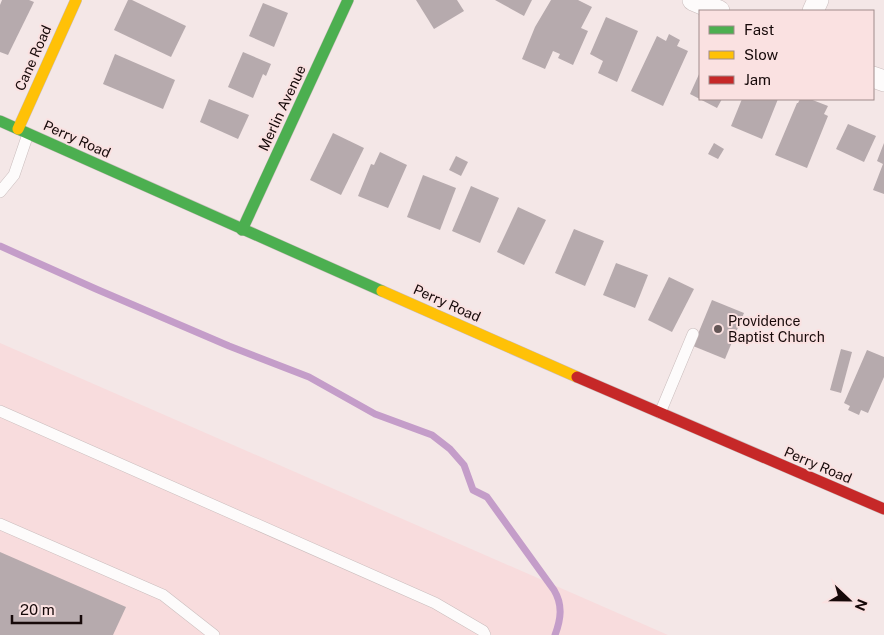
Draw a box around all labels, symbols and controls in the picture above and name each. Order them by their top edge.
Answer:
legend [699,10,874,100]
text: Fast [744,21,774,38]
street label: Cane Road [12,23,54,93]
text: Slow [744,46,779,63]
street label: Merlin Avenue [255,62,309,154]
text: Jam [744,71,771,88]
street label: Perry Road [41,117,113,161]
street label: Perry Road [411,281,483,325]
place label: Providence Baptist Church [728,313,825,345]
marker: Providence Baptist Church [712,323,724,335]
street label: Perry Road [782,444,854,486]
north arrow [824,575,874,625]
scale bar [12,592,81,624]
text: N [852,597,871,613]
text: 20 m [20,601,55,618]

